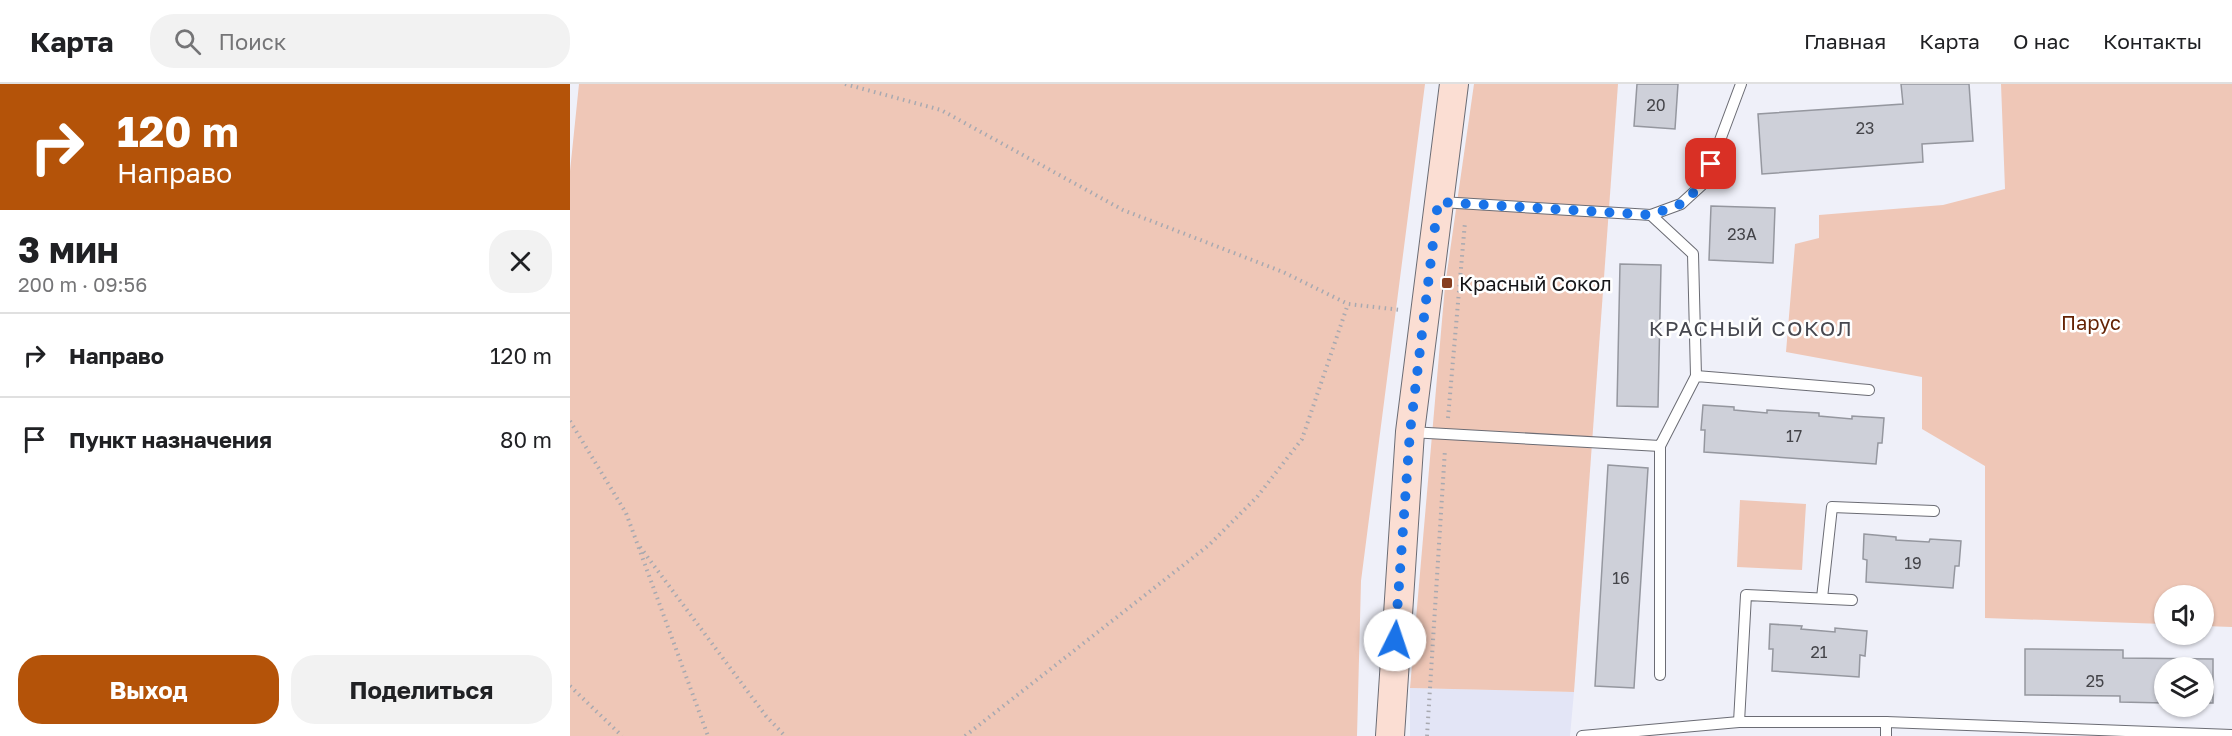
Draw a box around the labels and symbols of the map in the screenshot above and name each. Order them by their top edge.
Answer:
house number: 20 [1646,95,1666,115]
house number: 23 [1856,118,1874,138]
pin [1685,138,1736,189]
house number: 23А [1727,224,1757,244]
place label: Красный Сокол [1459,271,1612,295]
marker: Красный Сокол [1440,276,1454,290]
park label: Парус [2061,310,2121,334]
district label: КРАСНЫЙ СОКОЛ [1649,315,1853,341]
house number: 17 [1786,426,1802,446]
house number: 19 [1904,553,1922,573]
house number: 16 [1612,568,1630,588]
position arrow [1363,608,1427,672]
house number: 21 [1810,642,1828,662]
house number: 25 [2086,671,2104,691]

